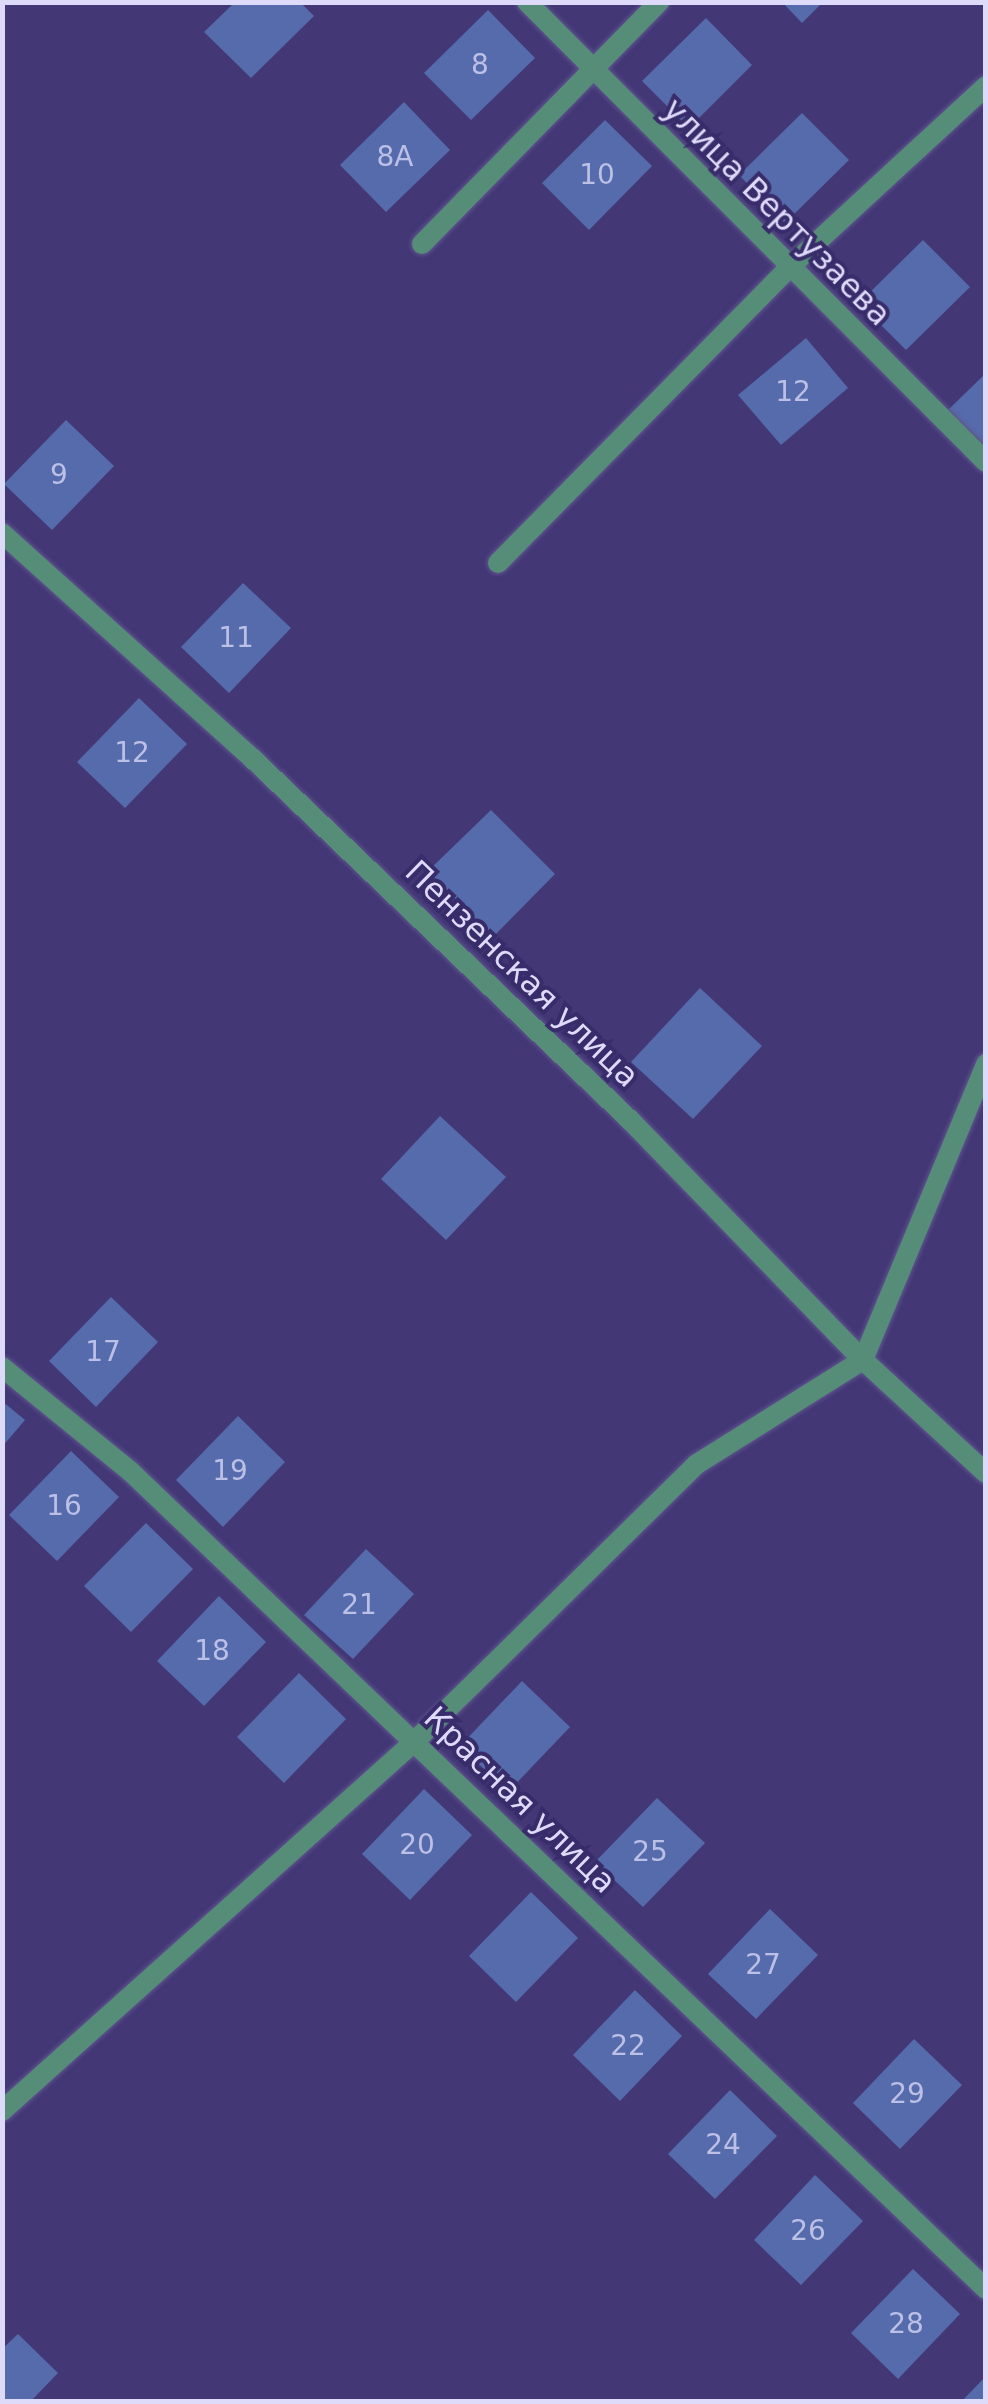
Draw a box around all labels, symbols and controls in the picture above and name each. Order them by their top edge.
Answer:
house number: 8 [471,48,489,82]
street label: улица Вертузаева [655,90,899,334]
house number: 8А [377,140,413,174]
house number: 10 [579,158,615,192]
house number: 12 [775,375,811,409]
house number: 9 [50,458,68,492]
house number: 11 [218,621,254,655]
house number: 12 [114,736,150,770]
street label: Пензенская улица [397,853,647,1095]
house number: 17 [85,1335,121,1369]
house number: 19 [212,1454,248,1488]
house number: 16 [46,1489,82,1523]
house number: 21 [341,1588,377,1622]
house number: 18 [194,1634,230,1668]
street label: Красная улица [416,1699,624,1901]
house number: 20 [399,1828,435,1862]
house number: 25 [632,1835,668,1869]
house number: 27 [745,1948,781,1982]
house number: 22 [610,2029,646,2063]
house number: 29 [889,2077,925,2111]
house number: 24 [705,2128,741,2162]
house number: 26 [790,2214,826,2248]
house number: 28 [888,2307,924,2341]

